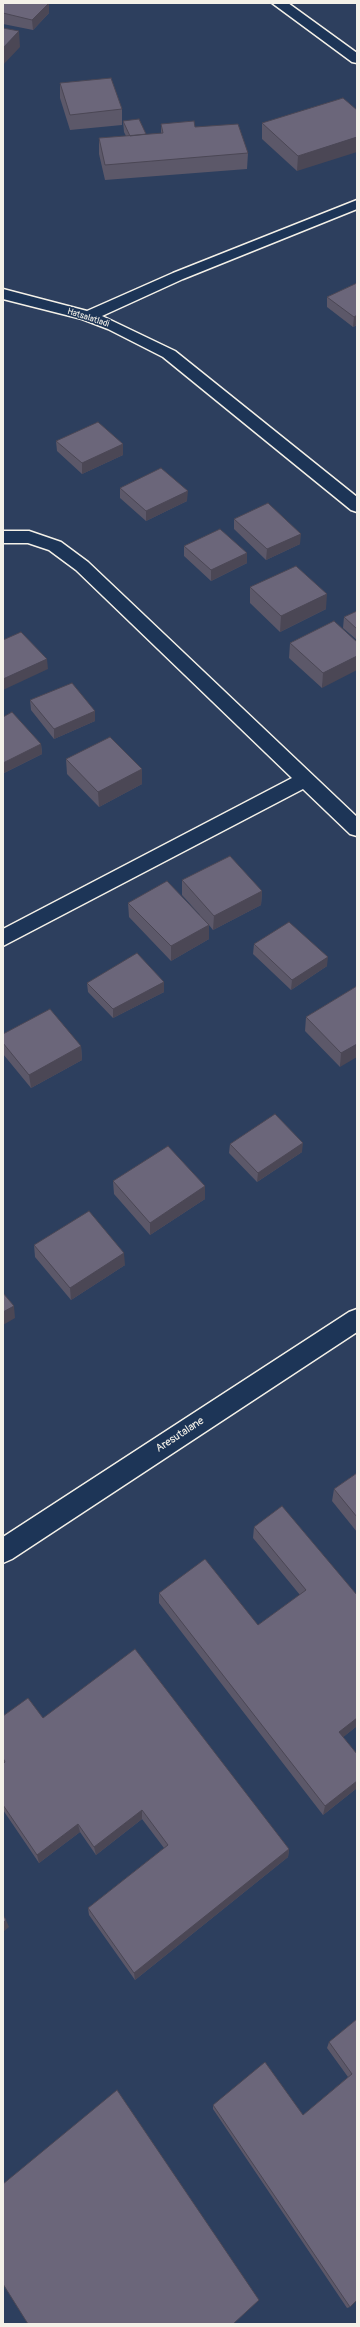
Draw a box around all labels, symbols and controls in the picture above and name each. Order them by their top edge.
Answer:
street label: Hatsalatladi [66,306,110,330]
street label: Aresutalane [153,1414,207,1456]

